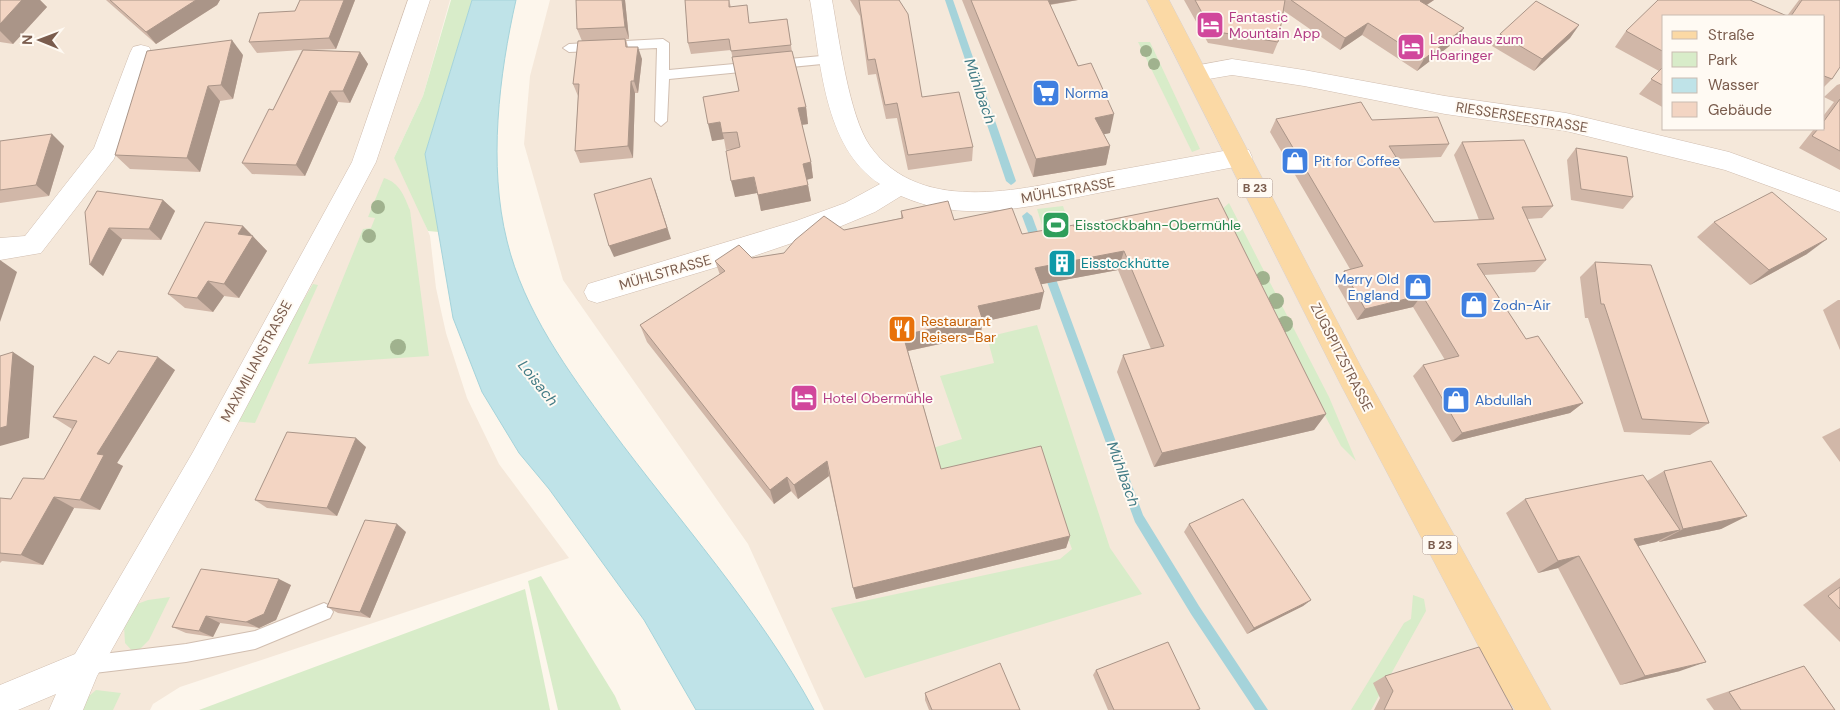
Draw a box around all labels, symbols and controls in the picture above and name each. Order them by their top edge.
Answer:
place label: Fantastic Mountain App [1229,8,1320,42]
hotel icon: Fantastic Mountain App [1195,10,1225,40]
north arrow [15,15,65,65]
legend [1662,15,1825,130]
text: Straße [1708,25,1755,45]
place label: Landhaus zum Hoaringer [1430,30,1523,64]
hotel icon: Landhaus zum Hoaringer [1396,32,1426,62]
text: N [18,35,36,45]
text: Park [1708,50,1738,70]
water label: Mühlbach [959,56,1001,127]
text: Wasser [1708,75,1760,95]
supermarket icon: Norma [1031,78,1061,108]
place label: Norma [1065,84,1108,102]
street label: RIESSERSEESTRASSE [1455,98,1589,136]
text: Gebäude [1708,100,1772,120]
shop icon: Pit for Coffee [1280,146,1310,176]
place label: Pit for Coffee [1314,152,1400,170]
street label: MÜHLSTRASSE [1020,173,1116,207]
road number: B 23 [1238,178,1272,198]
sports icon: Eisstockbahn-Obermühle [1041,210,1071,240]
place label: Eisstockbahn-Obermühle [1075,216,1241,234]
building icon: Eisstockhütte [1047,248,1077,278]
street label: MÜHLSTRASSE [617,250,713,294]
place label: Eisstockhütte [1081,254,1170,272]
place label: Merry Old England [1335,270,1399,304]
shop icon: Merry Old England [1403,272,1433,302]
shop icon: Zodn-Air [1459,290,1489,320]
place label: Zodn-Air [1493,296,1551,314]
street label: MAXIMILIANSTRASSE [216,297,296,425]
street label: ZUGSPITZSTRASSE [1307,300,1377,415]
place label: Restaurant Reisers-Bar [921,312,996,346]
restaurant icon: Restaurant Reisers-Bar [887,314,917,344]
water label: Loisach [513,356,563,410]
hotel icon: Hotel Obermühle [789,383,819,413]
shop icon: Abdullah [1441,385,1471,415]
place label: Hotel Obermühle [823,389,933,407]
place label: Abdullah [1475,391,1532,409]
water label: Mühlbach [1102,439,1144,510]
road number: B 23 [1422,536,1458,554]

